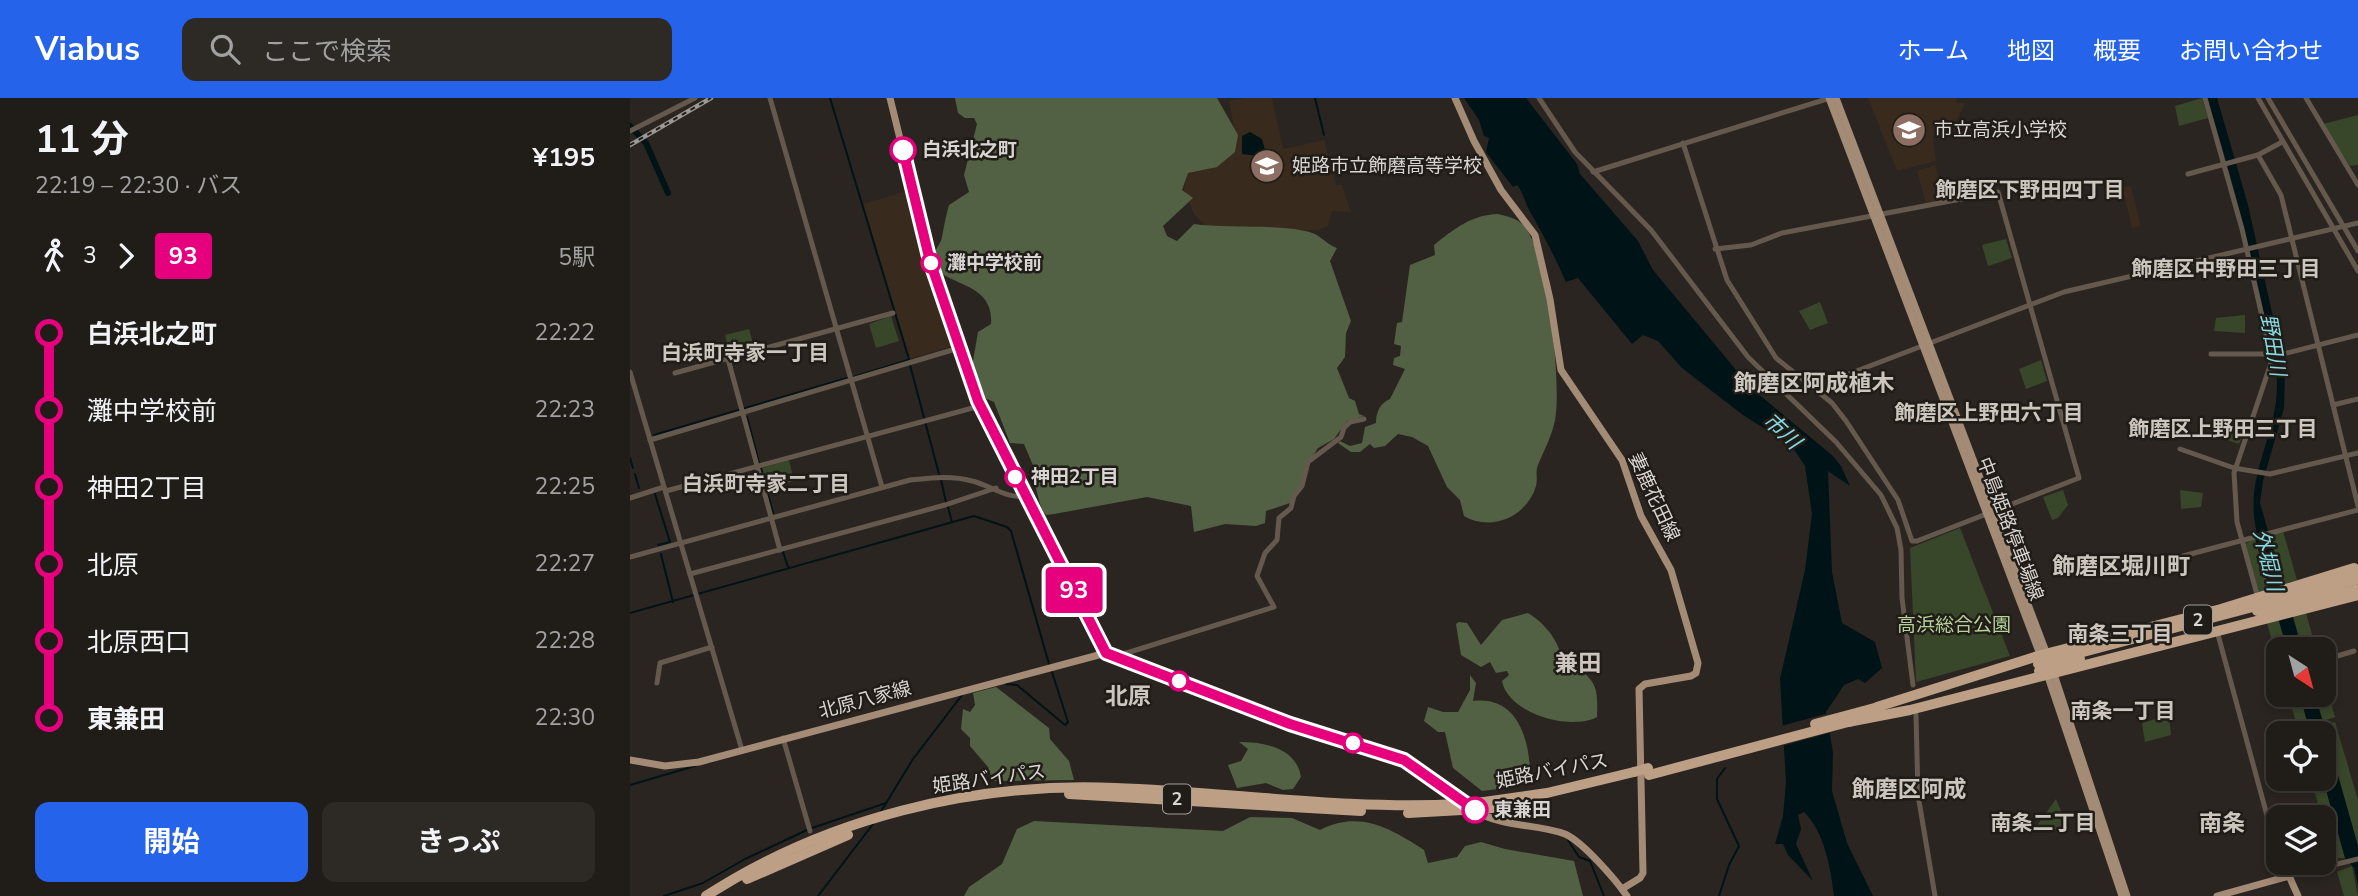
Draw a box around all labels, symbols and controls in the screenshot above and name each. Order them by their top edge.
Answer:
search box [182,18,672,81]
text: Viabus [35,27,140,72]
icon: search [206,30,244,68]
text: ここで検索 [262,34,392,69]
text: ホーム [1898,35,1969,67]
text: 地図 [2007,35,2055,67]
text: 概要 [2093,35,2141,67]
text: お問い合わせ [2179,35,2323,67]
school or university icon: 市立高浜小学校 [1890,111,1928,149]
text: 11 分 [35,114,129,165]
place label: 市立高浜小学校 [1934,117,2067,143]
marker: 白浜北之町 [890,137,916,163]
place label: 白浜北之町 [922,137,1017,163]
text: ¥195 [533,140,595,175]
school or university icon: 姫路市立飾磨高等学校 [1248,147,1286,185]
place label: 姫路市立飾磨高等学校 [1292,153,1482,179]
text: 22:19 – 22:30 · バス [35,170,242,201]
district label: 飾磨区下野田四丁目 [1936,176,2125,204]
icon: walk [35,237,73,275]
icon: forward [107,237,145,275]
text: 3 [83,240,97,271]
text: 93 [169,240,198,272]
text: 5駅 [558,242,595,273]
place label: 灘中学校前 [947,250,1042,276]
marker: 灘中学校前 [921,253,941,273]
district label: 飾磨区中野田三丁目 [2132,255,2321,283]
water label: 野田川 [2254,312,2293,380]
text: 白浜北之町 [87,317,217,352]
text: 22:22 [535,317,595,348]
district label: 白浜町寺家一丁目 [661,339,829,367]
district label: 飾磨区阿成植木 [1734,368,1895,399]
text: 灘中学校前 [87,394,217,429]
text: 22:23 [535,394,595,425]
district label: 飾磨区上野田六丁目 [1895,399,2084,427]
water label: 市川 [1757,406,1808,457]
district label: 飾磨区上野田三丁目 [2129,415,2318,443]
street label: 妻鹿花田線 [1622,448,1686,546]
street label: 中島姫路停車場線 [1971,453,2049,605]
place label: 神田2丁目 [1031,464,1118,490]
marker: 神田2丁目 [1005,467,1025,487]
district label: 白浜町寺家二丁目 [682,470,850,498]
text: 神田2丁目 [87,471,207,506]
text: 22:25 [535,471,595,502]
water label: 外堀川 [2247,526,2290,596]
text: 北原 [87,548,139,583]
text: 22:27 [535,548,595,579]
district label: 飾磨区堀川町 [2052,551,2190,582]
line badge: 93 [1042,567,1106,613]
text: 93 [1060,574,1088,606]
road number: 2 [2184,606,2212,634]
park label: 高浜総合公園 [1897,612,2011,638]
district label: 南条三丁目 [2068,620,2173,648]
text: 北原西口 [87,625,191,660]
text: 22:28 [535,625,595,656]
north arrow [2266,637,2336,707]
map controls [2266,637,2336,875]
district label: 兼田 [1555,648,1601,679]
unlabelled marker [1169,671,1189,691]
street label: 北原八家線 [816,675,914,725]
district label: 北原 [1105,681,1151,712]
district label: 南条一丁目 [2071,697,2176,725]
text: 東兼田 [87,702,165,737]
text: 22:30 [535,702,595,733]
button: locate [2266,721,2336,791]
unlabelled marker [1343,733,1363,753]
street label: 姫路バイパス [1494,747,1610,795]
street label: 姫路バイパス [931,758,1047,800]
district label: 飾磨区阿成 [1852,774,1967,805]
road number: 2 [1163,784,1191,814]
marker: 東兼田 [1462,797,1488,823]
place label: 東兼田 [1494,797,1551,823]
button: 開始 [35,802,308,882]
button: きっぷ [322,802,595,882]
button: layers [2266,805,2336,875]
district label: 南条 [2199,808,2245,839]
district label: 南条二丁目 [1991,809,2096,837]

